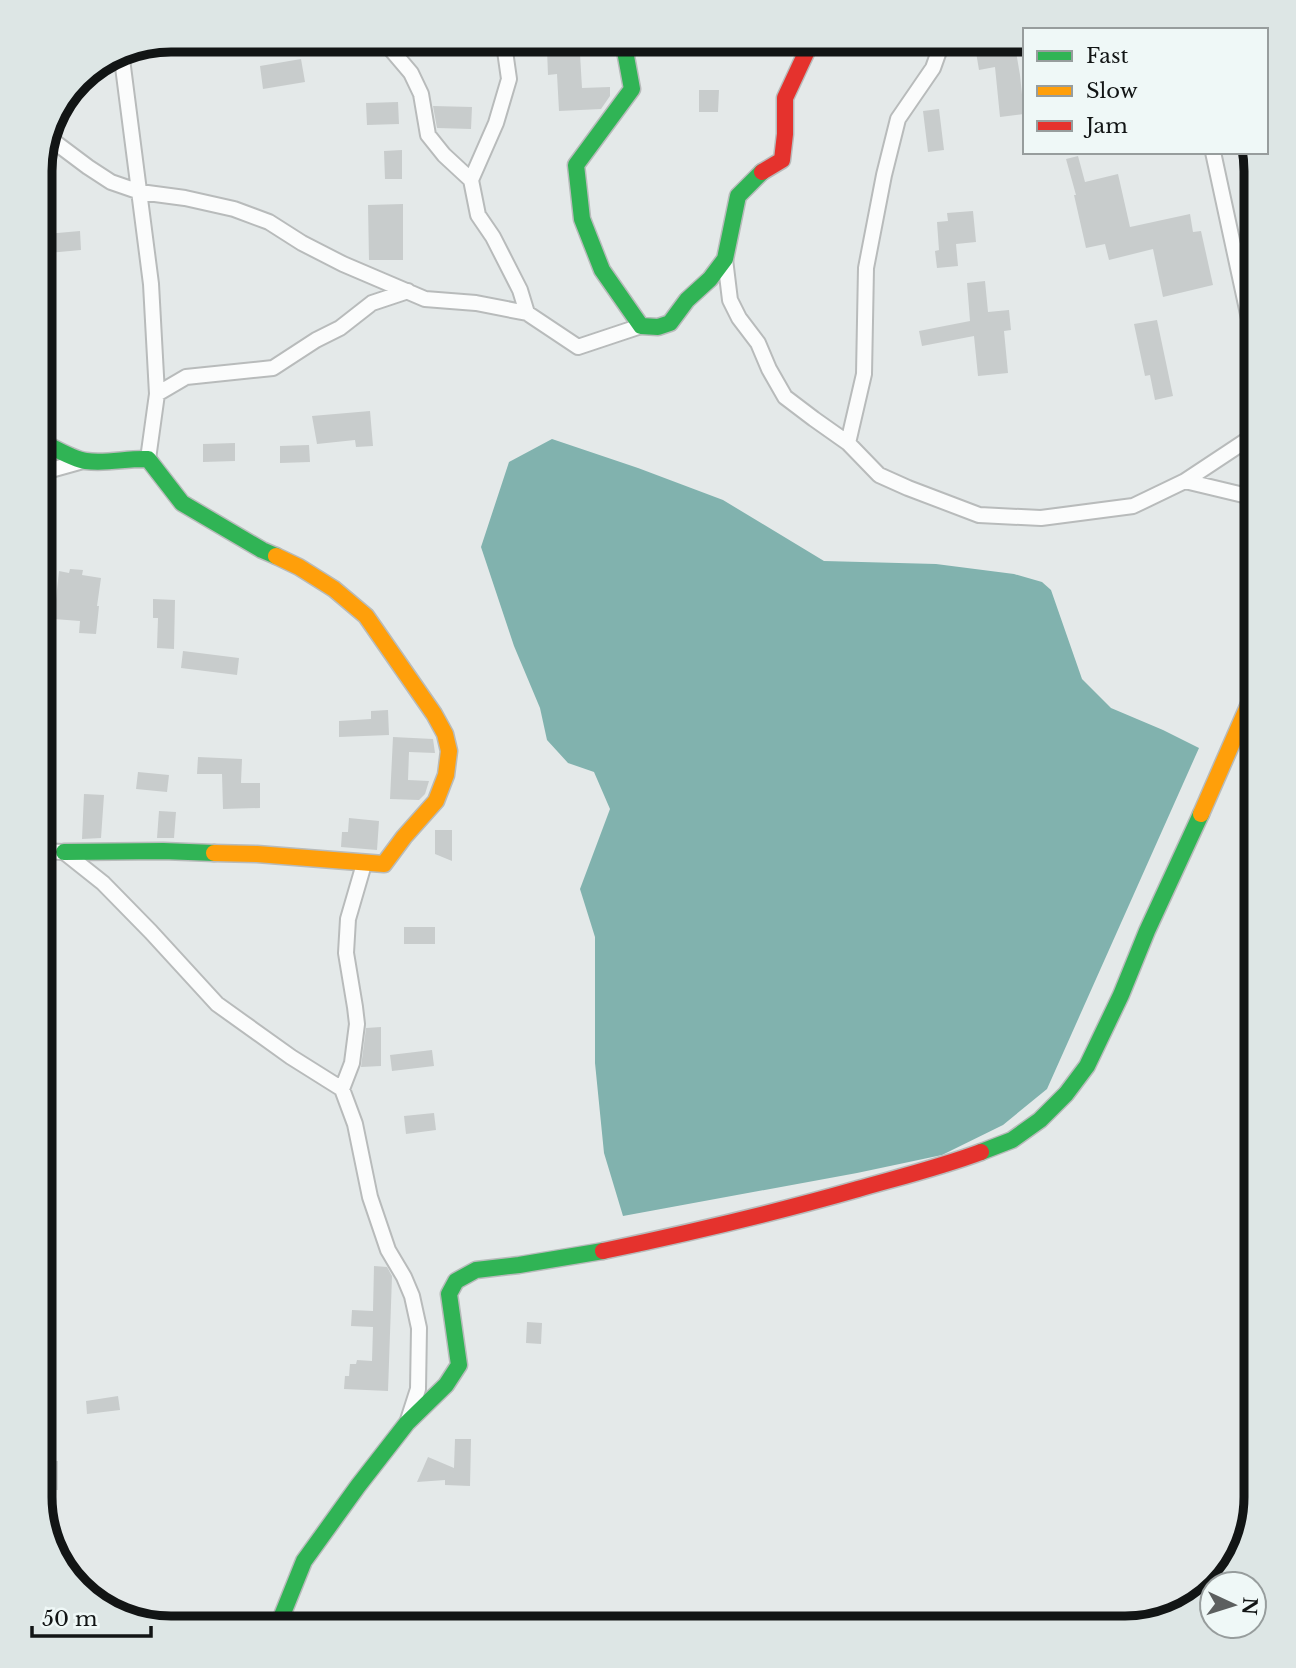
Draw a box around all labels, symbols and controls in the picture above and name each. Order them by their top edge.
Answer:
legend [1023,28,1268,154]
text: Fast [1086,43,1128,69]
text: Slow [1086,78,1138,104]
text: Jam [1083,113,1128,139]
north arrow [1198,1570,1268,1640]
scale bar [32,1594,150,1638]
text: N [1237,1596,1262,1616]
text: 50 m [42,1606,98,1632]

